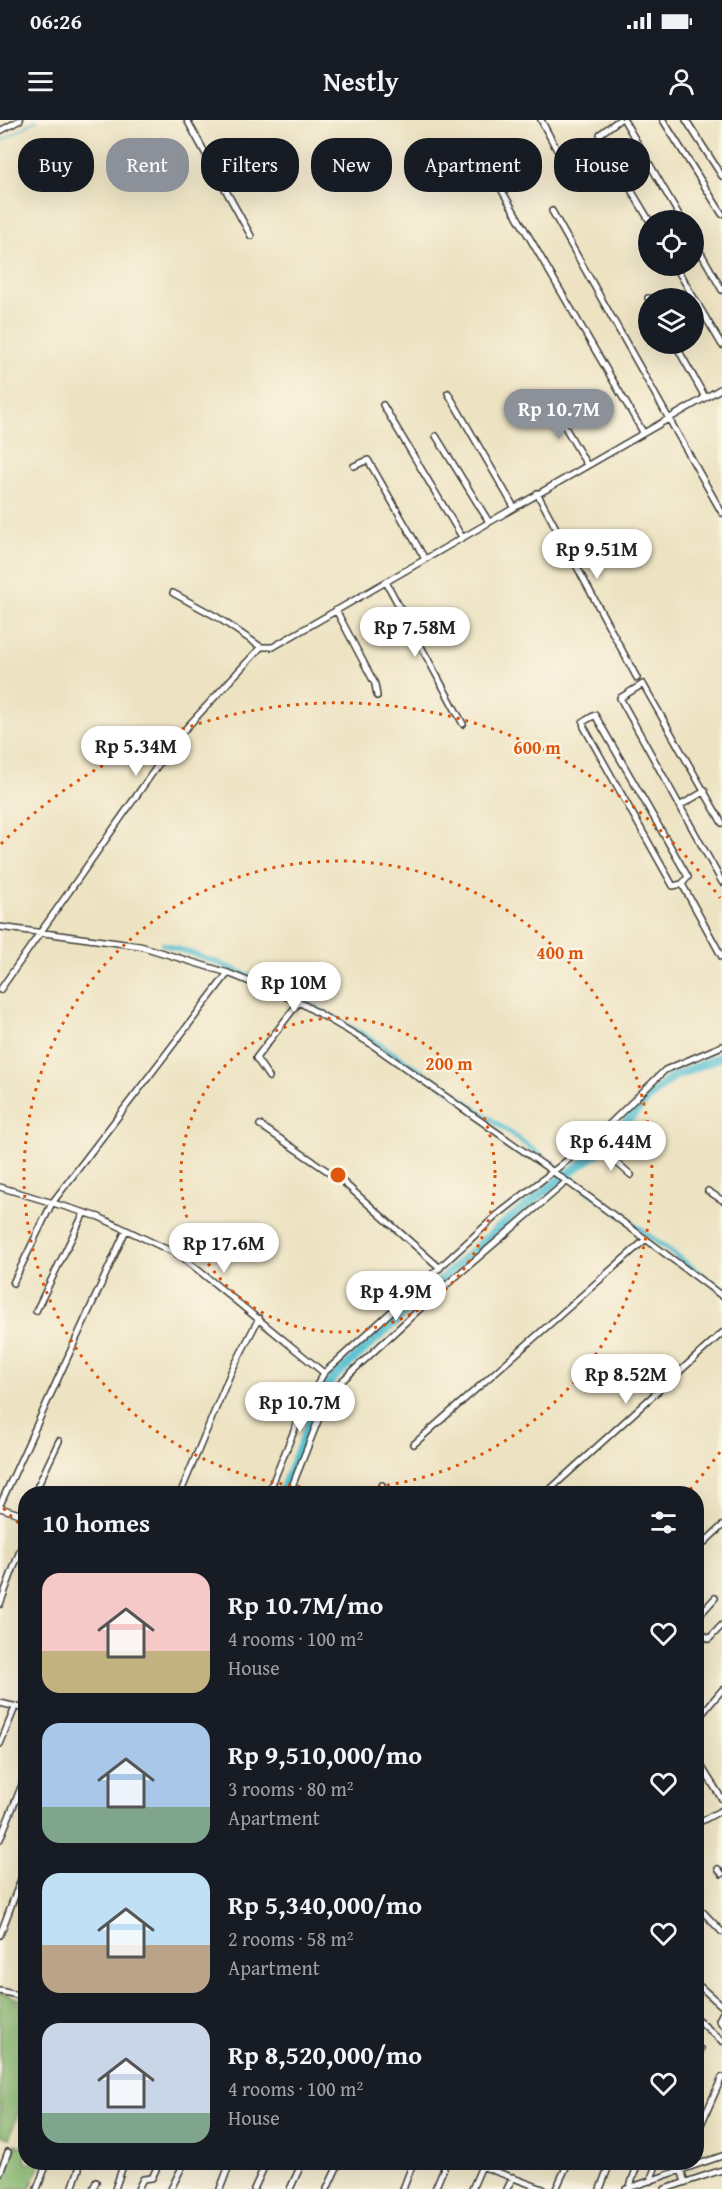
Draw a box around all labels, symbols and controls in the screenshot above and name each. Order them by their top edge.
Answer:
text: 06:26 [30,5,82,37]
text: Nestly [323,61,399,101]
icon: menu [24,65,57,98]
icon: person [665,65,698,98]
chip: Buy [18,138,94,192]
chip: Rent [106,138,189,192]
chip: Filters [201,138,299,192]
chip: New [311,138,392,192]
chip: Apartment [404,138,542,192]
chip: House [554,138,650,192]
map controls [638,210,704,354]
button: locate [638,210,704,276]
button: layers [638,288,704,354]
pin: Rp 10.7M [497,389,621,440]
text: Rp 10.7M [518,394,600,423]
pin: Rp 9.51M [535,529,659,580]
text: Rp 9.51M [556,534,638,563]
pin: Rp 7.58M [353,607,477,658]
text: Rp 7.58M [374,612,456,641]
pin: Rp 5.34M [74,726,198,777]
text: Rp 5.34M [95,731,177,760]
text: 600 m [513,734,561,761]
text: 400 m [536,939,584,966]
pin: Rp 10M [245,962,343,1013]
text: Rp 10M [261,967,327,996]
text: 200 m [425,1050,473,1077]
pin: Rp 6.44M [549,1121,673,1172]
text: Rp 6.44M [570,1126,652,1155]
centre of rings [328,1165,348,1185]
pin: Rp 17.6M [162,1223,286,1274]
text: Rp 17.6M [183,1228,265,1257]
pin: Rp 4.9M [341,1271,451,1322]
text: Rp 4.9M [360,1276,432,1305]
pin: Rp 8.52M [564,1354,688,1405]
text: Rp 8.52M [585,1359,667,1388]
pin: Rp 10.7M [238,1382,362,1433]
text: Rp 10.7M [259,1387,341,1416]
text: 10 homes [42,1503,150,1542]
icon: filters [647,1506,680,1539]
text: Rp 10.7M/mo [228,1585,383,1624]
icon: home [90,1597,162,1669]
icon: heart [647,1617,680,1650]
text: 4 rooms · 100 m² [228,1624,363,1653]
text: House [228,1653,280,1682]
text: Rp 9,510,000/mo [228,1735,422,1774]
icon: home [90,1747,162,1819]
icon: heart [647,1767,680,1800]
text: 3 rooms · 80 m² [228,1774,354,1803]
text: Apartment [228,1803,320,1832]
text: Rp 5,340,000/mo [228,1885,422,1924]
icon: home [90,1897,162,1969]
icon: heart [647,1917,680,1950]
text: 2 rooms · 58 m² [228,1924,354,1953]
text: Apartment [228,1953,320,1982]
text: Rp 8,520,000/mo [228,2035,422,2074]
icon: home [90,2047,162,2119]
icon: heart [647,2067,680,2100]
text: 4 rooms · 100 m² [228,2074,363,2103]
text: House [228,2103,280,2132]

